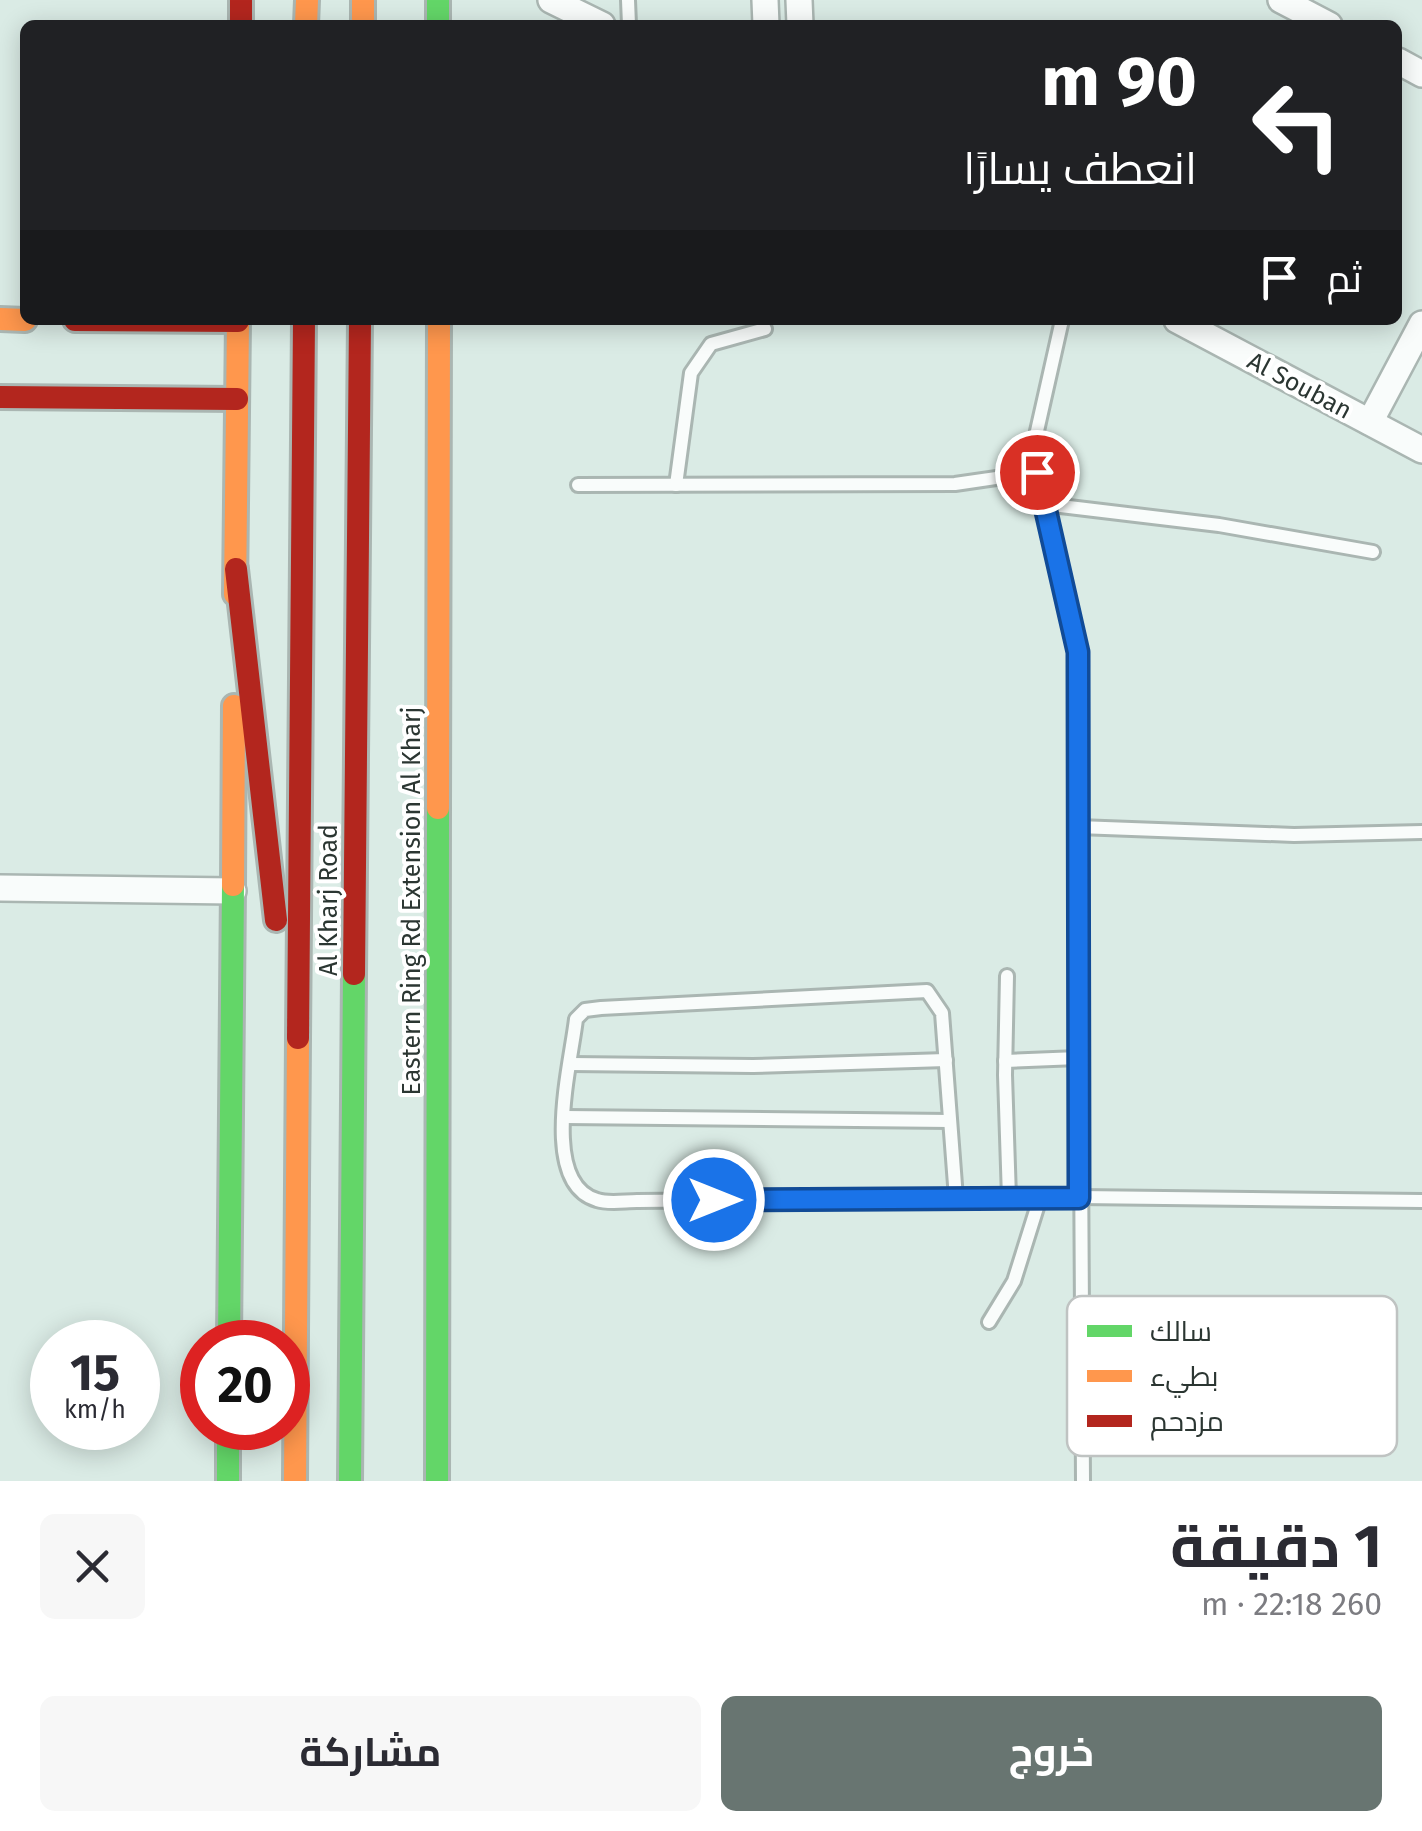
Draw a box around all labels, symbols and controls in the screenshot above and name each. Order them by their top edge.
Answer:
text: 90 m [1041,40,1197,124]
icon: left [1232,60,1362,190]
text: انعطف يسارًا [963,142,1197,196]
icon: arrive [1252,250,1307,305]
text: ثم [1327,256,1362,302]
street label: Al Souban [1242,346,1357,426]
pin [995,430,1080,515]
icon: arrive [1010,445,1065,500]
street label: Eastern Ring Rd Extension Al Kharj [397,707,427,1095]
street label: Al Kharj Road [314,824,344,976]
position arrow [662,1148,766,1252]
legend [1067,1296,1397,1456]
text: سالك [1150,1315,1212,1348]
speed limit sign: 20 [180,1320,310,1450]
text: 15 [70,1343,120,1403]
text: بطيء [1150,1360,1218,1398]
text: km/h [64,1395,126,1425]
text: مزدحم [1150,1405,1224,1441]
text: 1 دقيقة [1170,1511,1382,1583]
button: close [40,1514,145,1619]
text: 260 m · 22:18 [1201,1585,1382,1623]
button: مشاركة [40,1696,701,1811]
button: خروج [721,1696,1382,1811]

